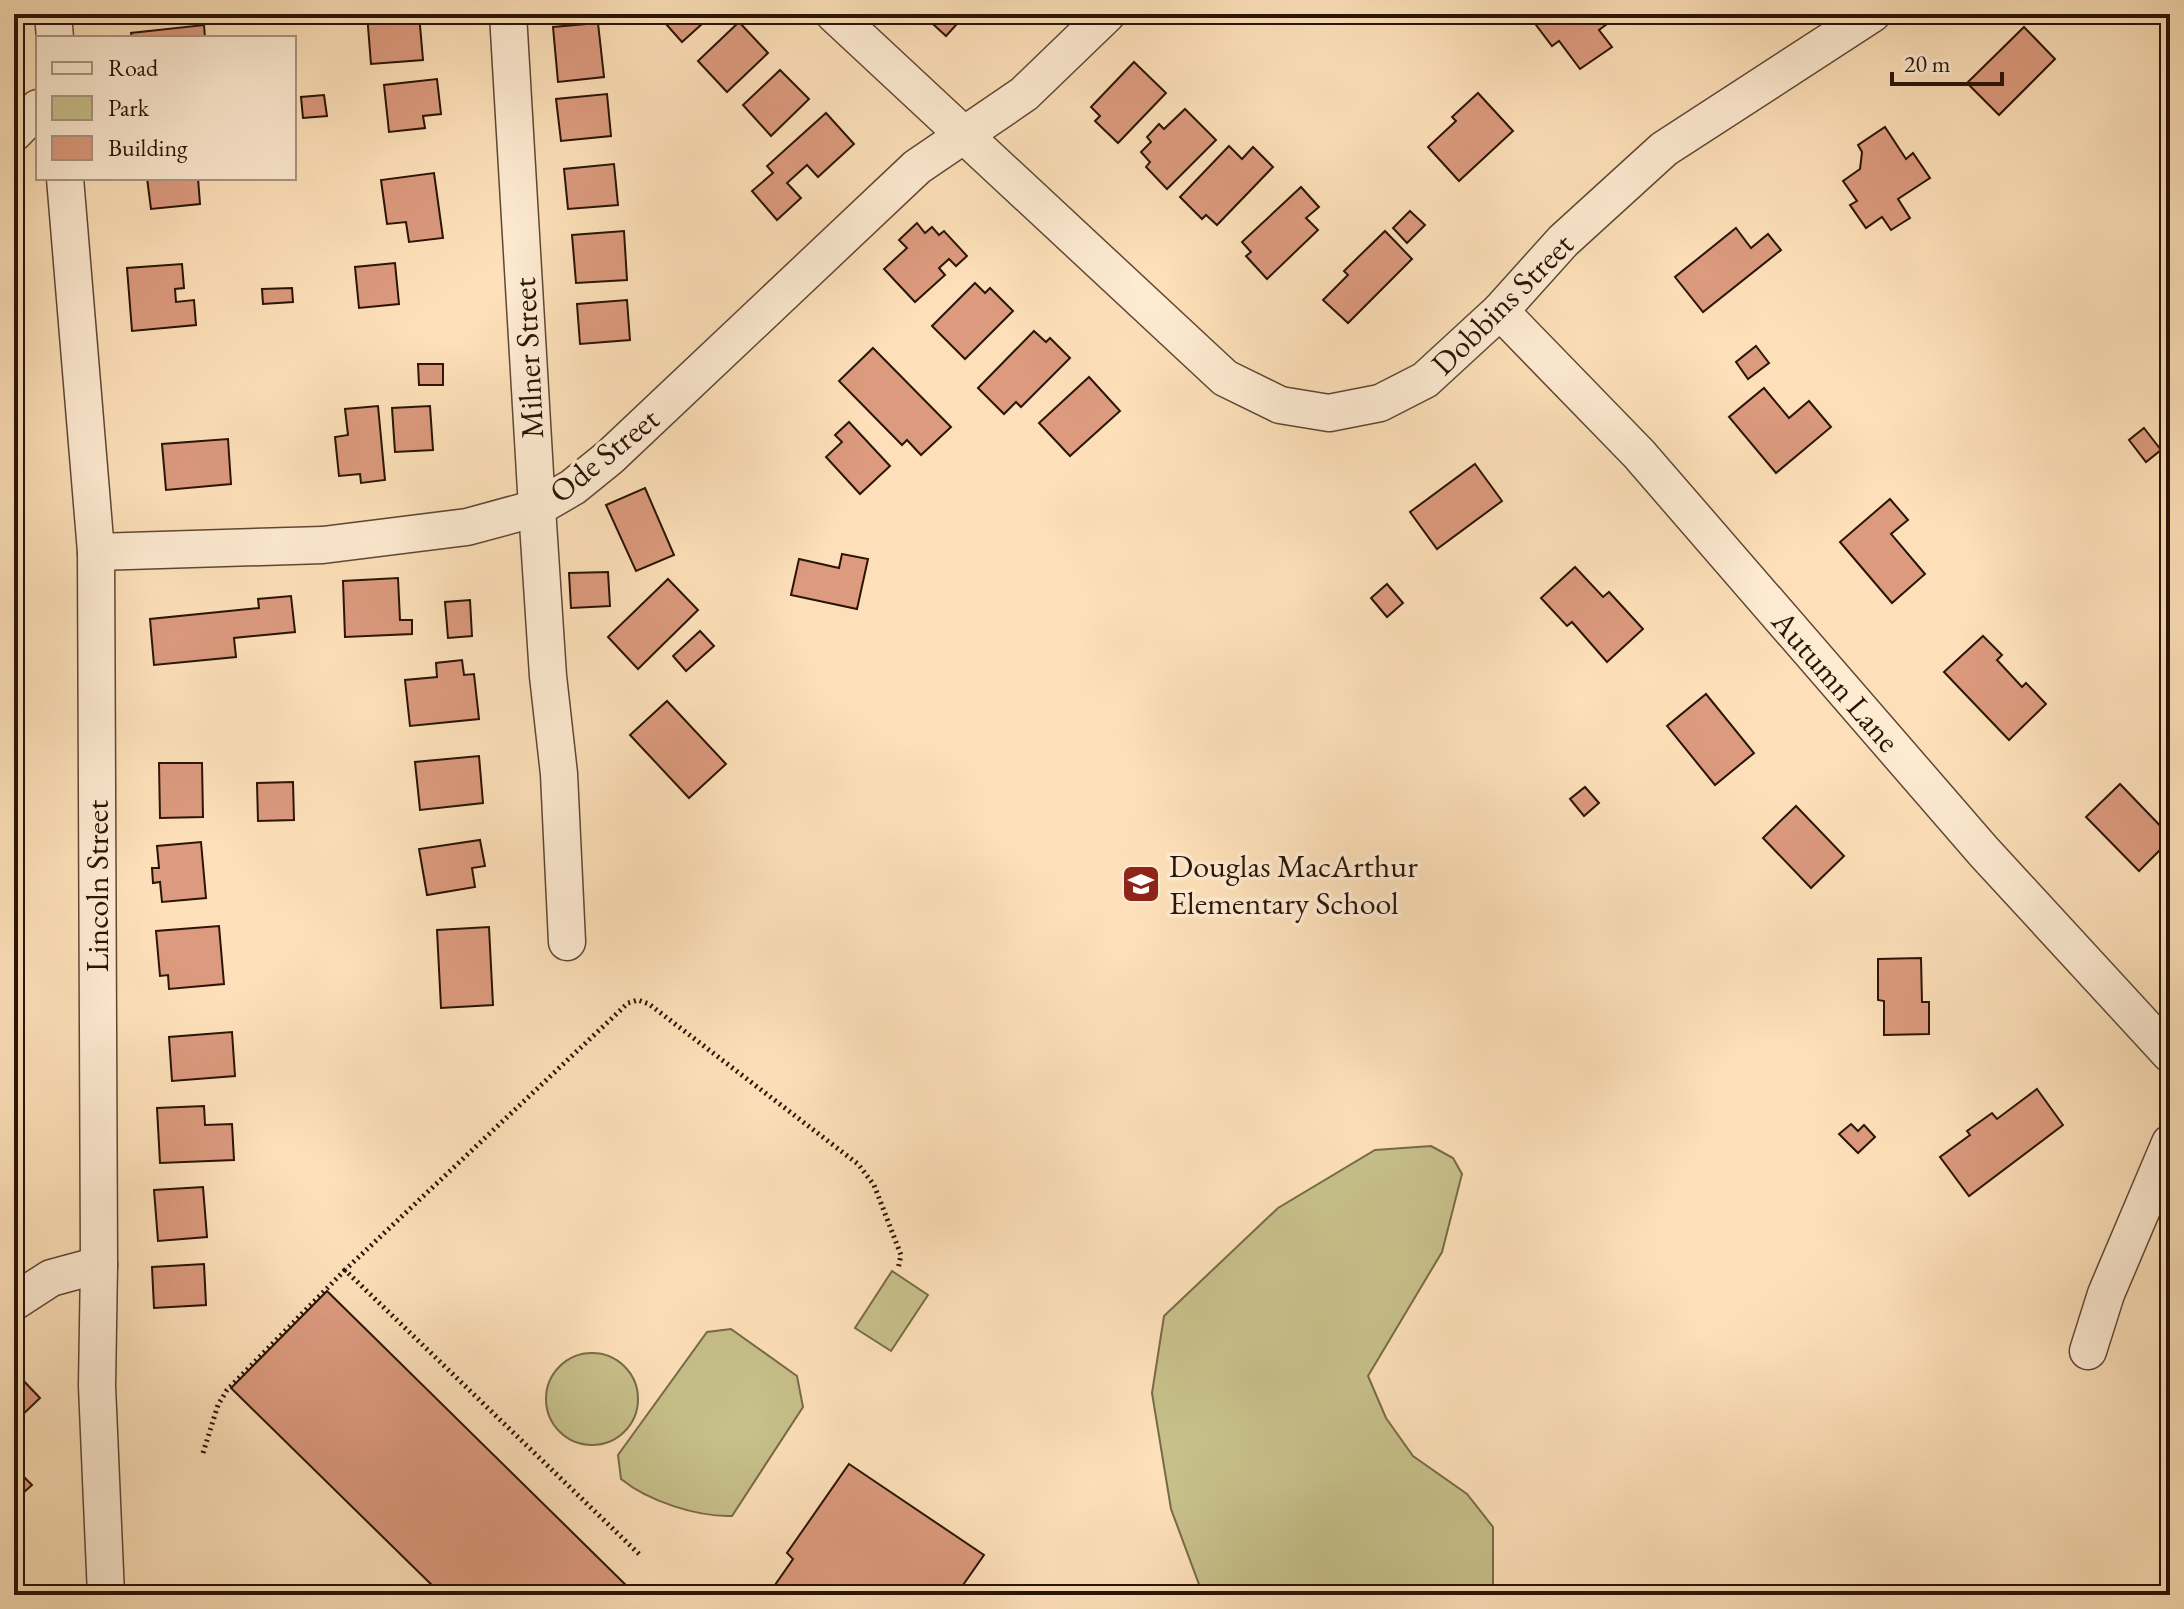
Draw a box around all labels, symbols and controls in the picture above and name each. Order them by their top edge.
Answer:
legend [36,36,296,180]
scale bar [1892,36,2002,86]
text: 20 m [1904,48,1951,79]
text: Road [108,52,159,83]
text: Park [108,92,150,123]
text: Building [108,132,188,163]
street label: Dobbins Street [1422,224,1582,384]
street label: Milner Street [503,276,553,440]
street label: Ode Street [540,398,668,512]
street label: Autumn Lane [1762,600,1909,761]
street label: Lincoln Street [76,800,118,972]
place label: Douglas MacArthur Elementary School [1169,845,1418,924]
school or university icon: Douglas MacArthur Elementary School [1120,863,1162,905]

